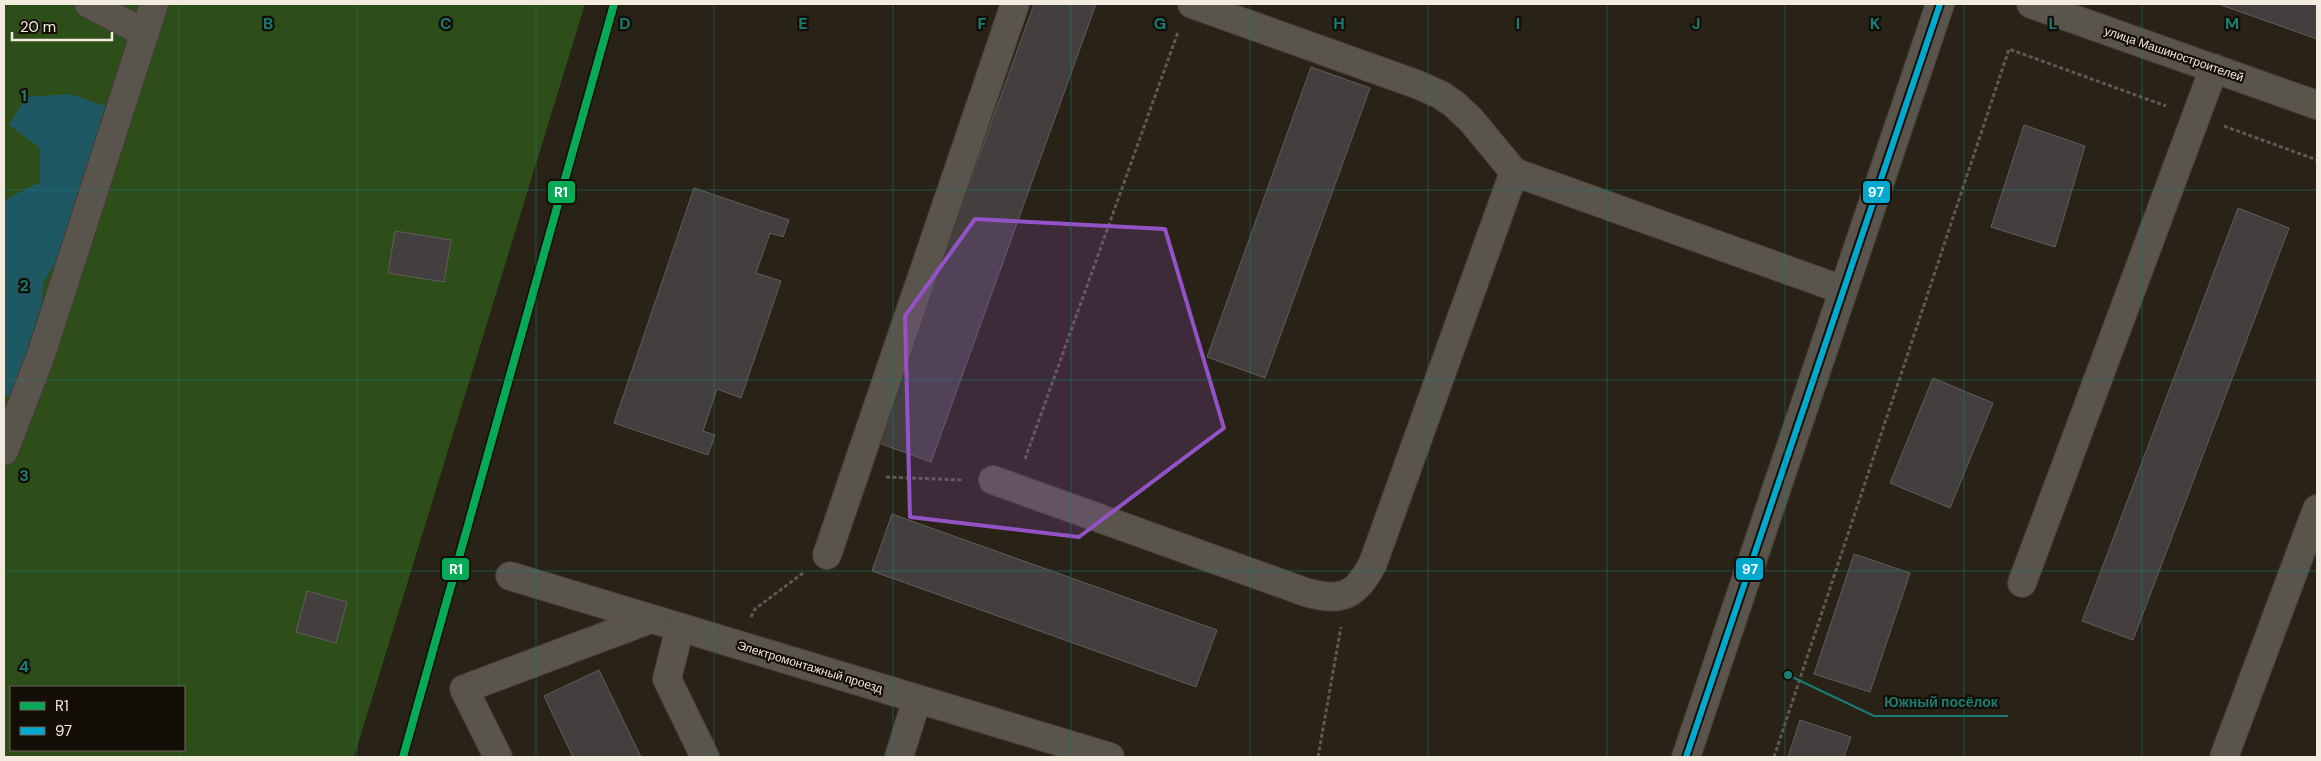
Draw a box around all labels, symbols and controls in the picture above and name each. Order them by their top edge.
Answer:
scale bar [12,10,112,42]
text: B [263,13,273,34]
text: C [440,13,452,34]
text: D [619,13,631,34]
text: E [798,13,808,34]
text: F [978,13,987,34]
text: G [1154,13,1166,34]
text: H [1333,13,1345,34]
text: I [1516,13,1520,34]
text: J [1692,13,1700,34]
text: K [1870,13,1881,34]
text: L [2049,13,2058,34]
text: M [2225,13,2239,34]
text: 20 m [20,17,56,37]
street label: улица Машиностроителей [2102,23,2246,85]
text: 1 [21,85,27,106]
line badge: R1 [547,180,576,204]
line badge: 97 [1862,180,1891,204]
text: R1 [554,183,568,201]
text: 97 [1868,183,1885,201]
text: 2 [19,275,29,296]
text: 3 [19,465,29,486]
line badge: R1 [441,557,470,581]
line badge: 97 [1735,557,1764,581]
text: R1 [449,560,463,578]
text: 97 [1742,560,1759,578]
street label: Электромонтажный проезд [735,637,885,697]
text: 4 [19,656,29,677]
legend [10,686,185,751]
callout: Южный посёлок [1874,687,2008,716]
text: Южный посёлок [1884,693,1999,711]
text: R1 [55,696,69,716]
text: 97 [55,721,72,741]

